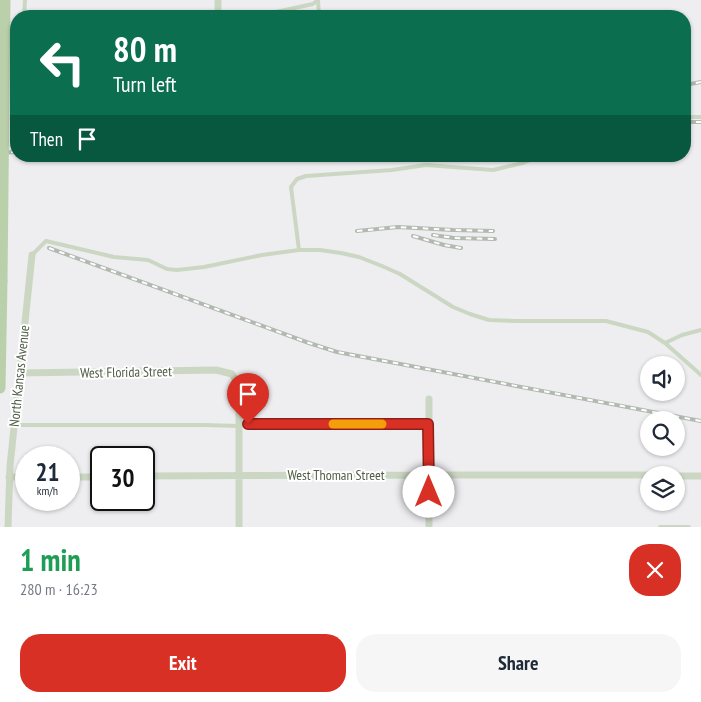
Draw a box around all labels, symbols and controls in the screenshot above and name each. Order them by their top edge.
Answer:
text: 80 m [113,26,177,72]
icon: left [30,30,95,95]
text: Turn left [113,70,177,98]
icon: arrive [73,125,101,153]
text: Then [30,127,63,151]
street label: North Kansas Avenue [5,324,33,428]
map controls [640,356,685,511]
button: sound [640,356,685,401]
street label: West Florida Street [80,362,172,382]
pin [227,373,269,424]
icon: arrive [234,380,262,408]
button: search [640,411,685,456]
speed limit sign: 30 [90,446,155,511]
text: 21 [36,456,59,488]
position arrow [402,465,454,517]
street label: West Thoman Street [287,466,385,484]
button: layers [640,466,685,511]
text: km/h [37,483,58,498]
text: 1 min [20,540,81,579]
button: close [629,544,681,596]
text: 280 m · 16:23 [20,579,98,599]
button: Exit [20,634,346,692]
button: Share [356,634,681,692]

